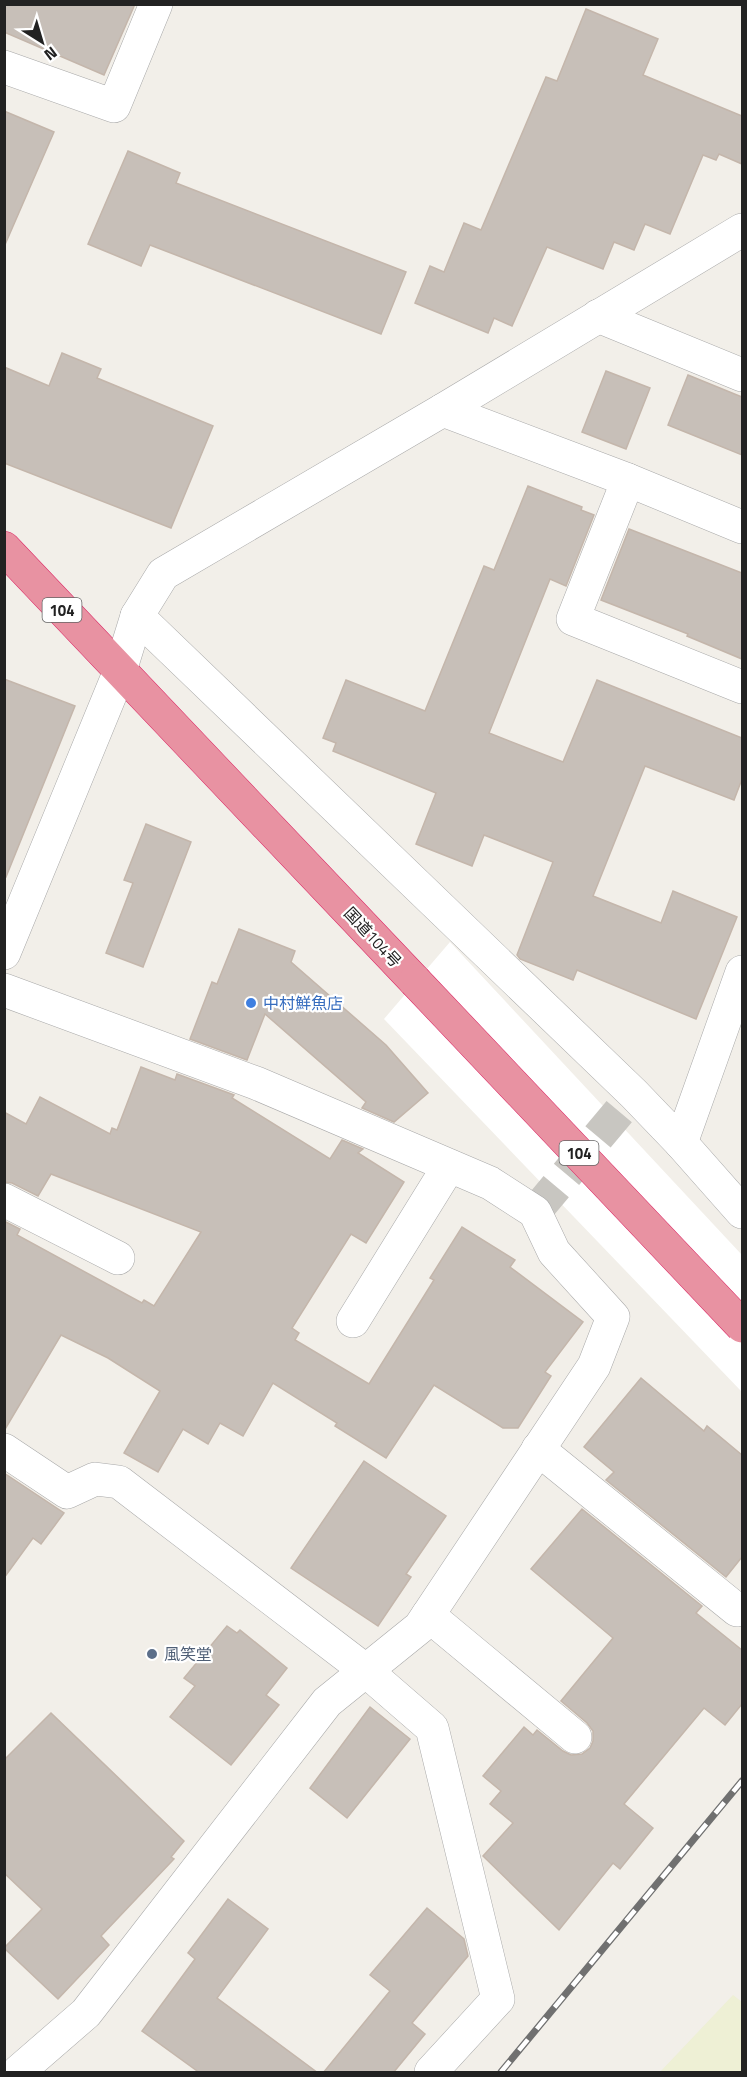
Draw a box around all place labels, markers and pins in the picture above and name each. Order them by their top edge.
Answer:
place label: 中村鮮魚店 [263,991,343,1015]
marker: 中村鮮魚店 [244,996,258,1010]
place label: 風笑堂 [164,1642,212,1666]
marker: 風笑堂 [145,1647,159,1661]

